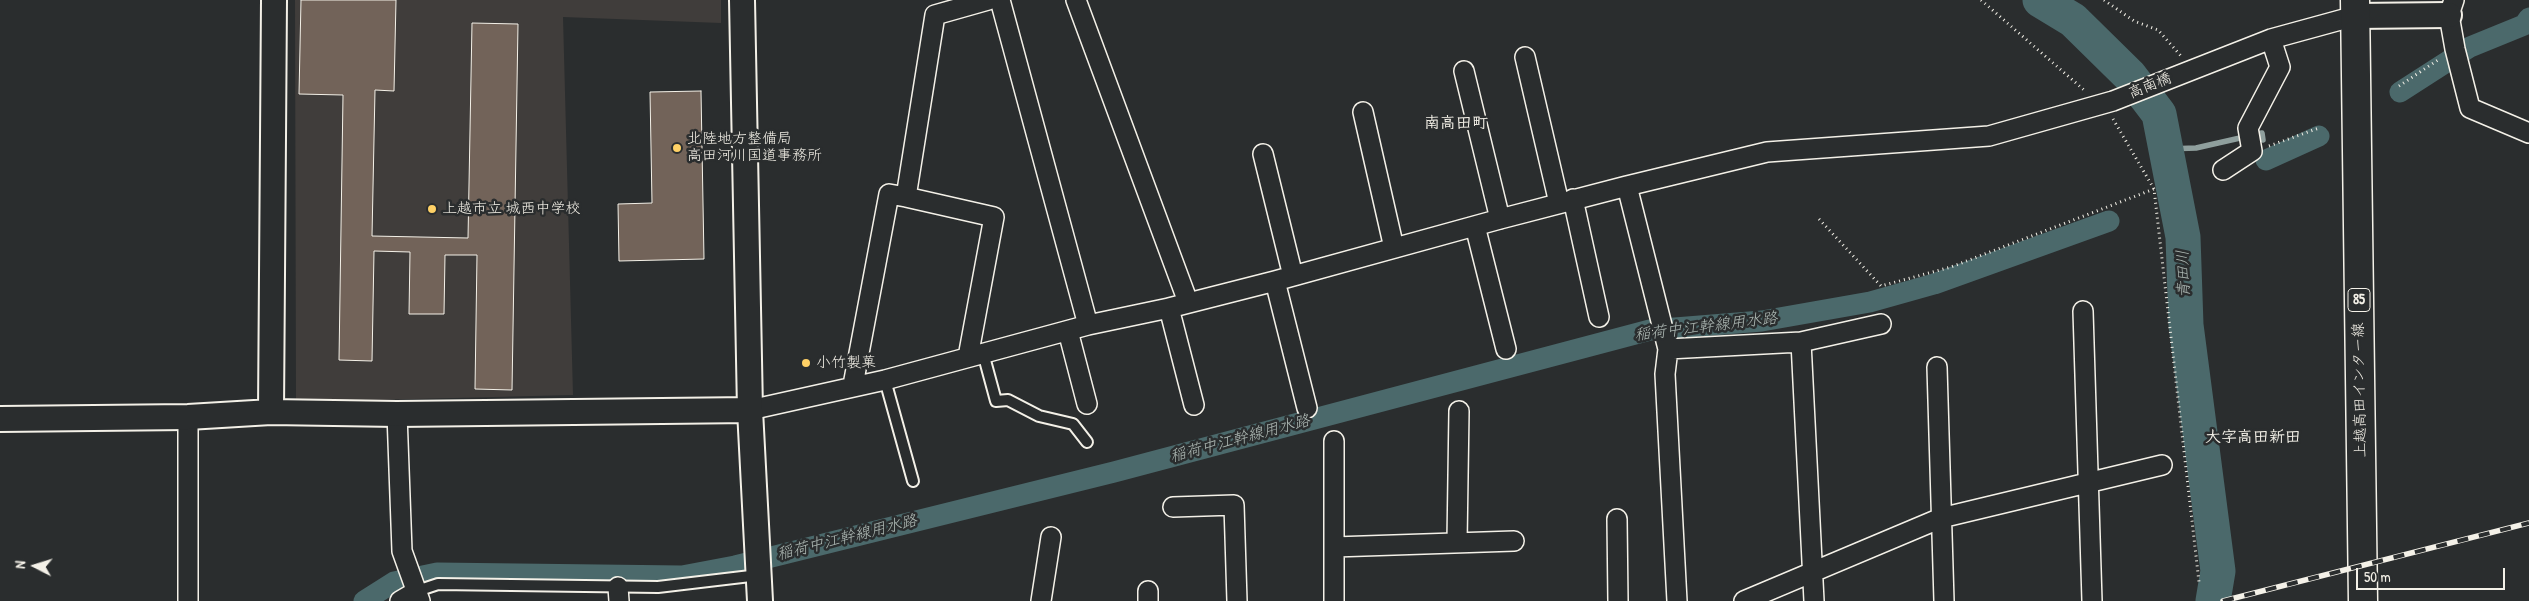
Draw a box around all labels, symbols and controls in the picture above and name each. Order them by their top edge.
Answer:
street label: 高南橋 [2126,69,2174,103]
district label: 南高田町 [1424,114,1488,134]
place label: 北陸地方整備局 高田河川国道事務所 [687,130,822,165]
marker: 北陸地方整備局 高田河川国道事務所 [671,142,683,154]
place label: 上越市立 城西中学校 [442,200,580,218]
marker: 上越市立 城西中学校 [426,203,438,215]
water label: 青田川 [2174,250,2194,298]
road number: 85 [2348,288,2370,312]
water label: 稲荷中江幹線用水路 [1633,309,1779,345]
street label: 上越高田インター線 [2350,322,2370,458]
place label: 小竹製菓 [816,354,876,372]
marker: 小竹製菓 [800,357,812,369]
water label: 稲荷中江幹線用水路 [1168,411,1312,467]
district label: 大字高田新田 [2205,428,2301,448]
water label: 稲荷中江幹線用水路 [775,511,919,565]
north arrow [10,541,60,591]
scale bar [2359,558,2508,590]
text: N [10,560,29,569]
text: 50 m [2364,566,2391,587]

